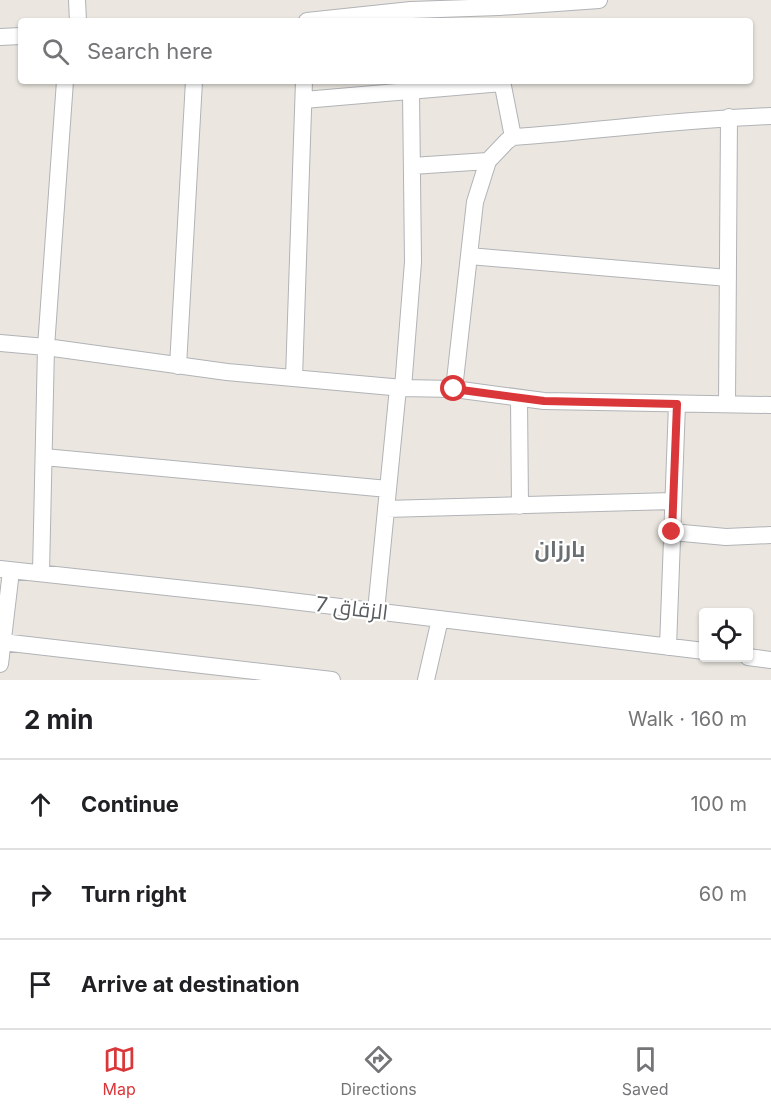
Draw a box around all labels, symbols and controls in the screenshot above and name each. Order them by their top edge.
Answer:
search box [18,18,753,84]
icon: search [39,35,72,68]
text: Search here [87,38,213,64]
route start [440,375,466,401]
route end [658,518,684,544]
district label: بارزان [535,536,585,562]
street label: الزقاق 7 [314,591,390,626]
map controls [699,608,753,662]
button: locate [699,608,753,662]
text: 2 min [24,704,94,735]
text: Walk · 160 m [628,707,747,731]
icon: ahead [24,788,57,821]
text: Continue [81,791,179,817]
text: 100 m [690,792,747,816]
icon: right [24,878,57,911]
text: Turn right [81,881,187,907]
text: 60 m [699,882,747,906]
icon: arrive [24,968,57,1001]
text: Arrive at destination [81,971,300,997]
tab: Map [102,1043,136,1099]
tab: Directions [341,1043,417,1099]
tab: Saved [622,1043,669,1099]

